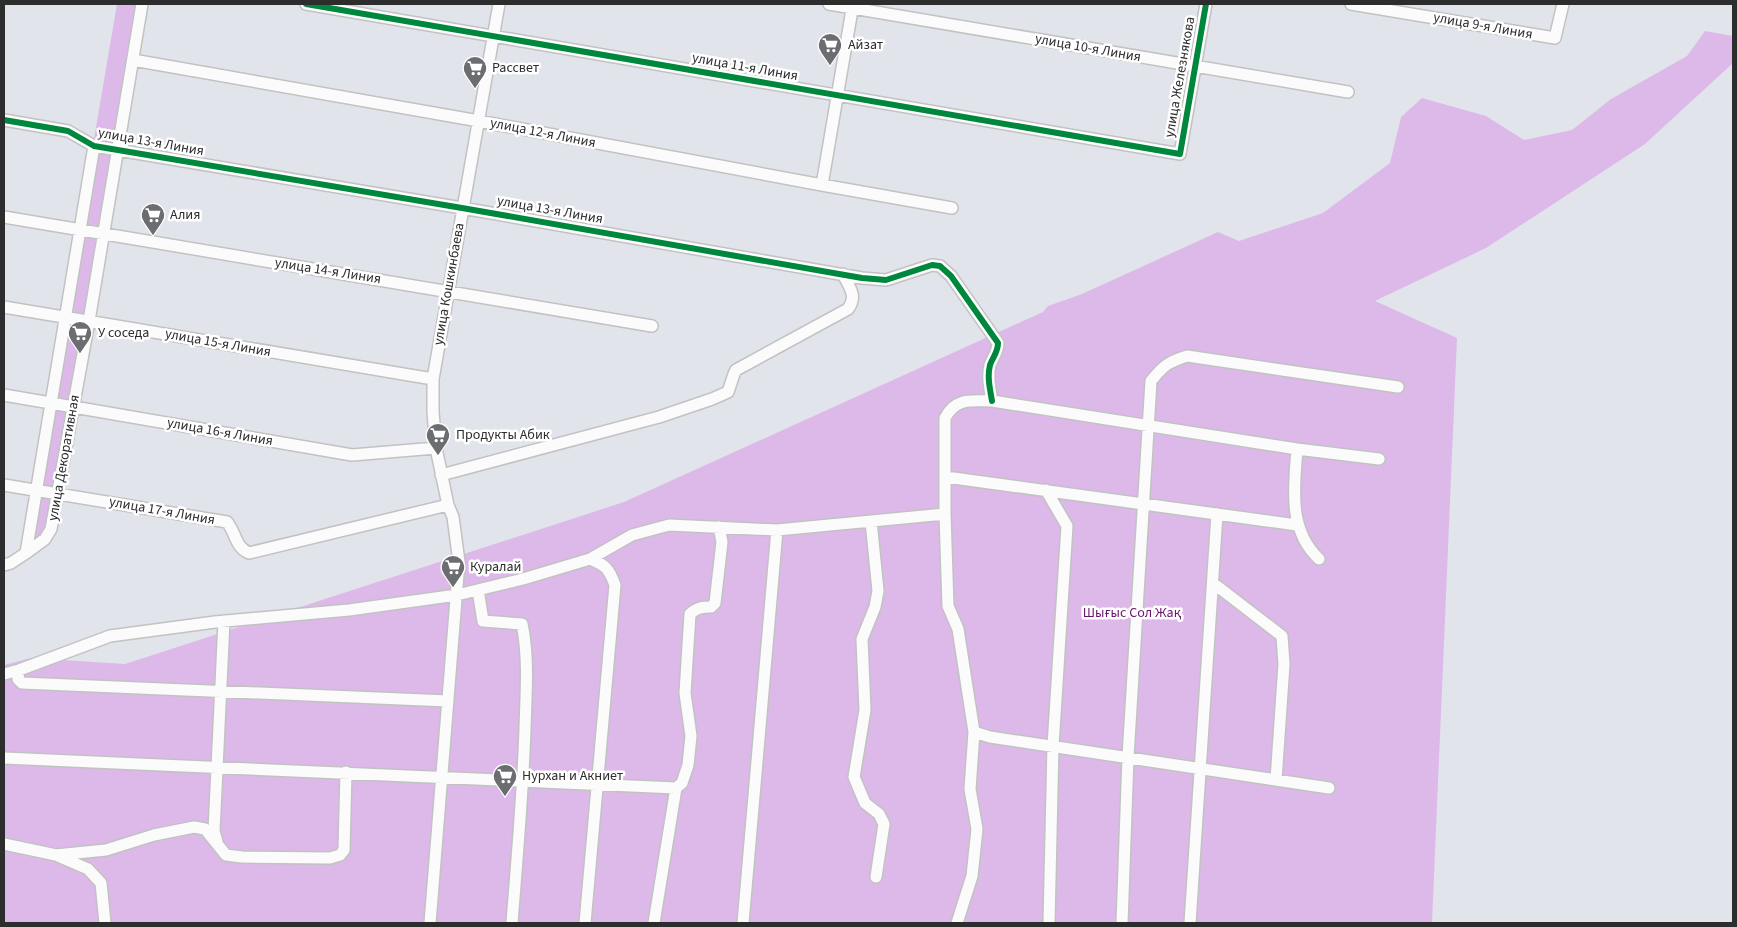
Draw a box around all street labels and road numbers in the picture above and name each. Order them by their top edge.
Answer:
street label: улица 9-я Линия [1432,7,1534,45]
street label: улица Железнякова [1160,15,1200,139]
street label: улица 10-я Линия [1033,29,1143,67]
street label: улица 11-я Линия [690,48,800,86]
street label: улица 12-я Линия [488,113,598,153]
street label: улица 13-я Линия [96,123,206,161]
street label: улица 13-я Линия [495,191,605,229]
street label: улица Кошкинбаева [428,221,470,347]
street label: улица 14-я Линия [273,253,383,289]
street label: улица 15-я Линия [163,324,273,362]
street label: улица Декоративная [43,393,85,523]
street label: улица 16-я Линия [165,413,275,451]
street label: улица 17-я Линия [107,492,217,530]

